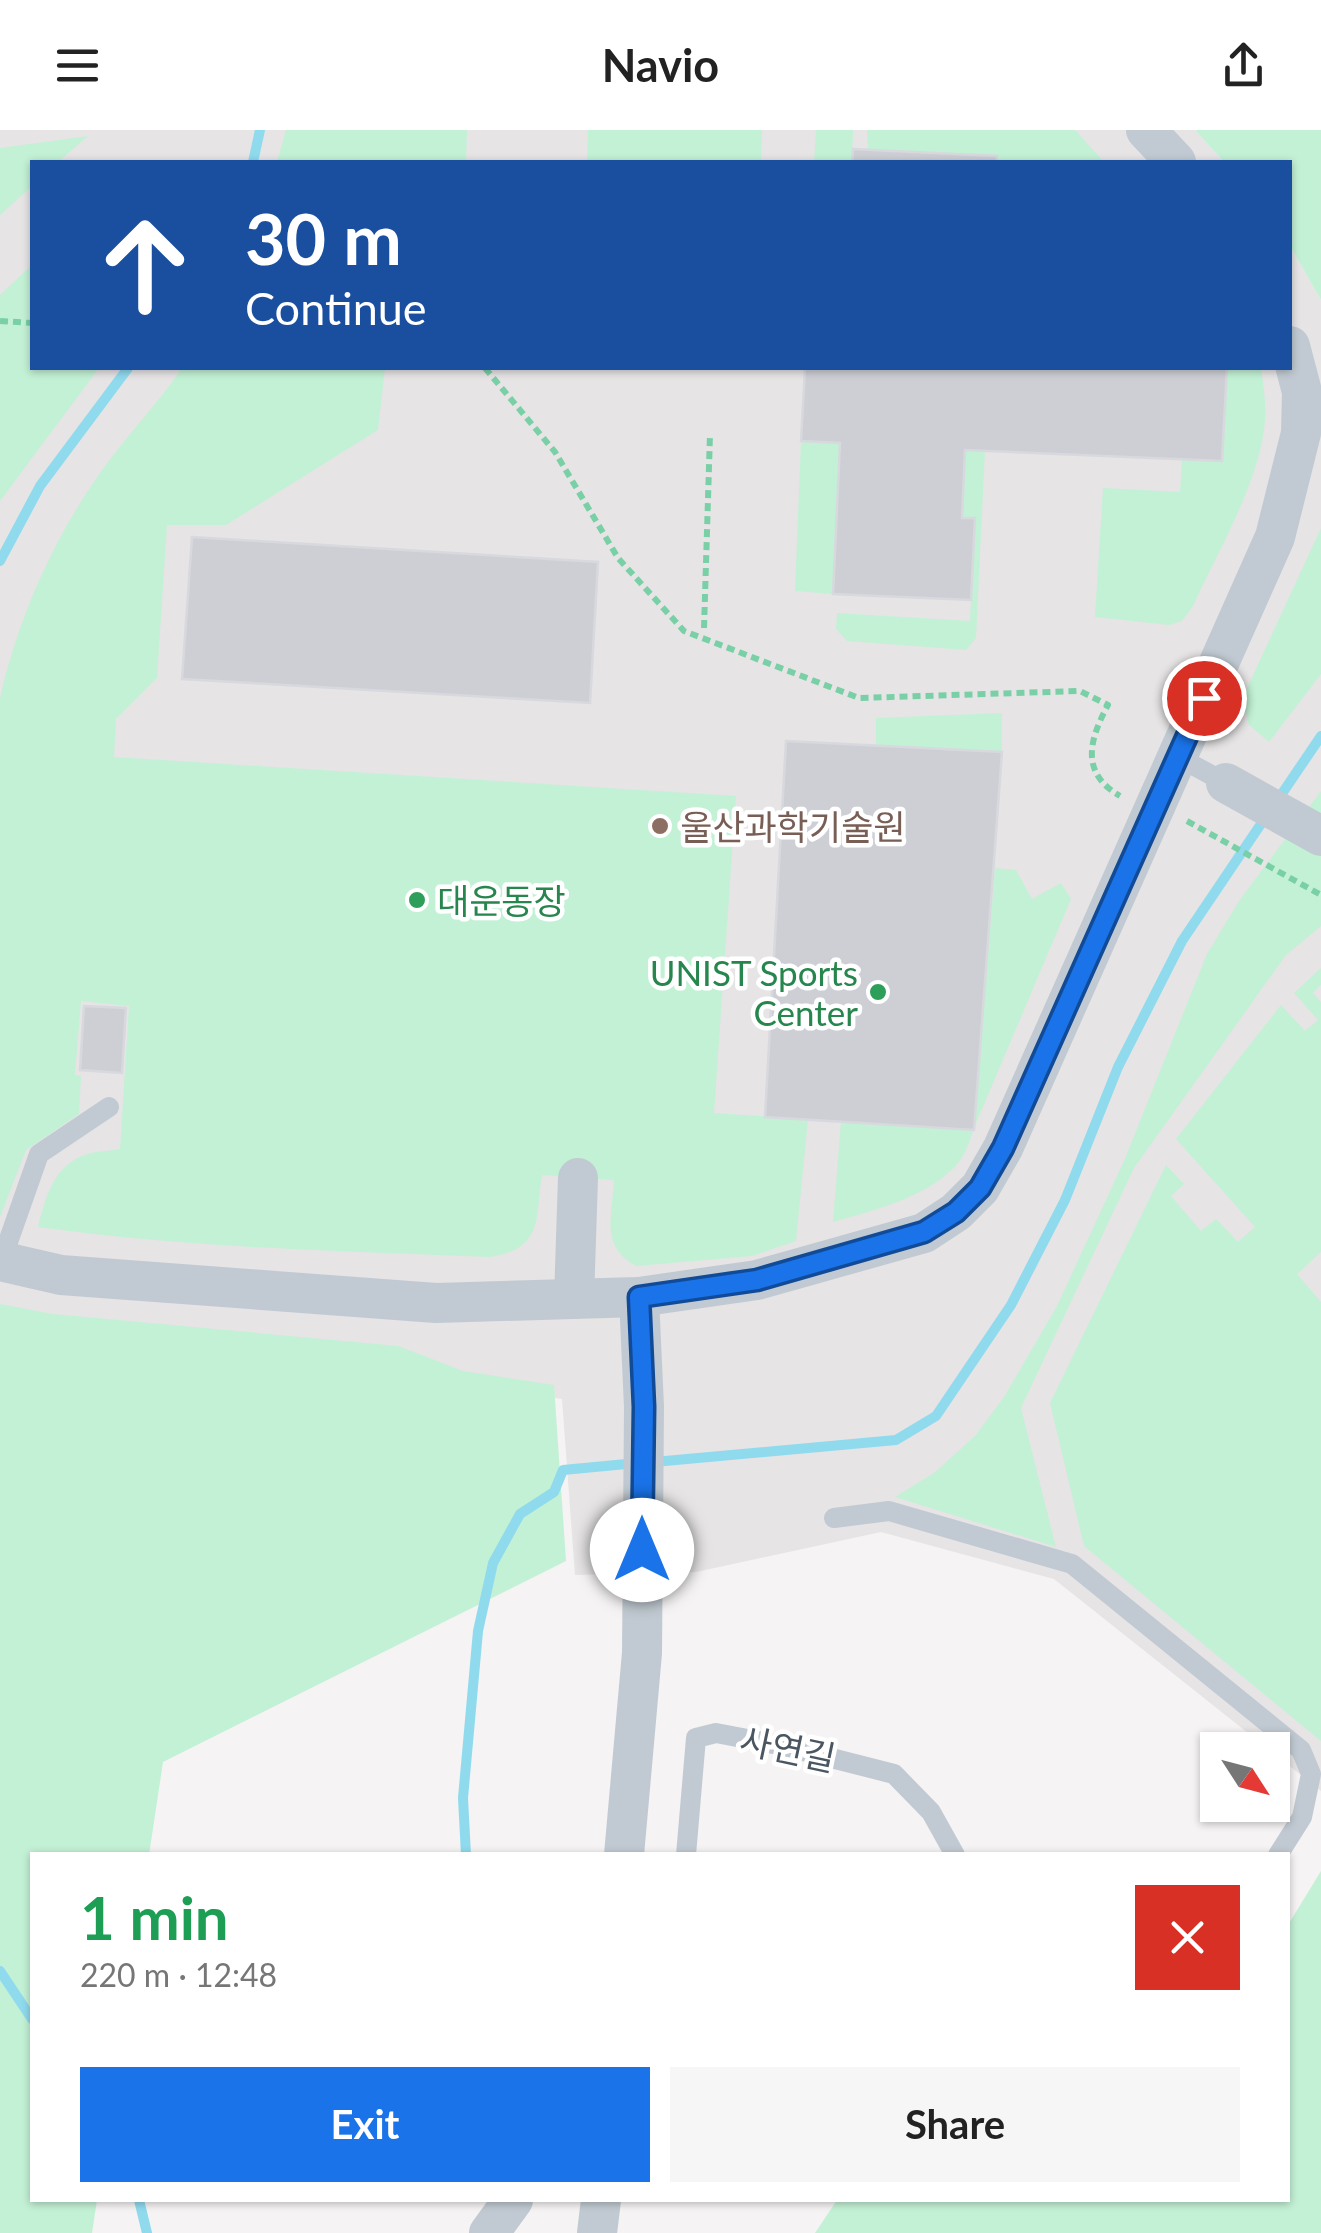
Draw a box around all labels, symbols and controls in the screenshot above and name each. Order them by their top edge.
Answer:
icon: menu [50,38,105,93]
text: Navio [602,38,719,92]
icon: share [1216,38,1271,93]
text: 30 m [245,196,402,280]
icon: ahead [80,200,210,330]
text: Continue [245,281,427,335]
pin [1162,656,1247,741]
icon: arrive [1177,671,1232,726]
place label: 울산과학기술원 [680,805,905,847]
marker: 울산과학기술원 [649,815,671,837]
place label: 대운동장 [437,879,566,921]
marker: 대운동장 [406,889,428,911]
place label: UNIST Sports Center [650,951,858,1033]
marker: UNIST Sports Center [867,981,889,1003]
position arrow [590,1498,694,1602]
street label: 사연길 [736,1717,840,1779]
north arrow [1200,1732,1290,1822]
map controls [1200,1732,1290,1822]
text: 1 min [80,1881,229,1953]
button: close [1135,1885,1240,1990]
text: 220 m · 12:48 [80,1955,277,1994]
button: Exit [80,2067,650,2182]
button: Share [670,2067,1240,2182]

